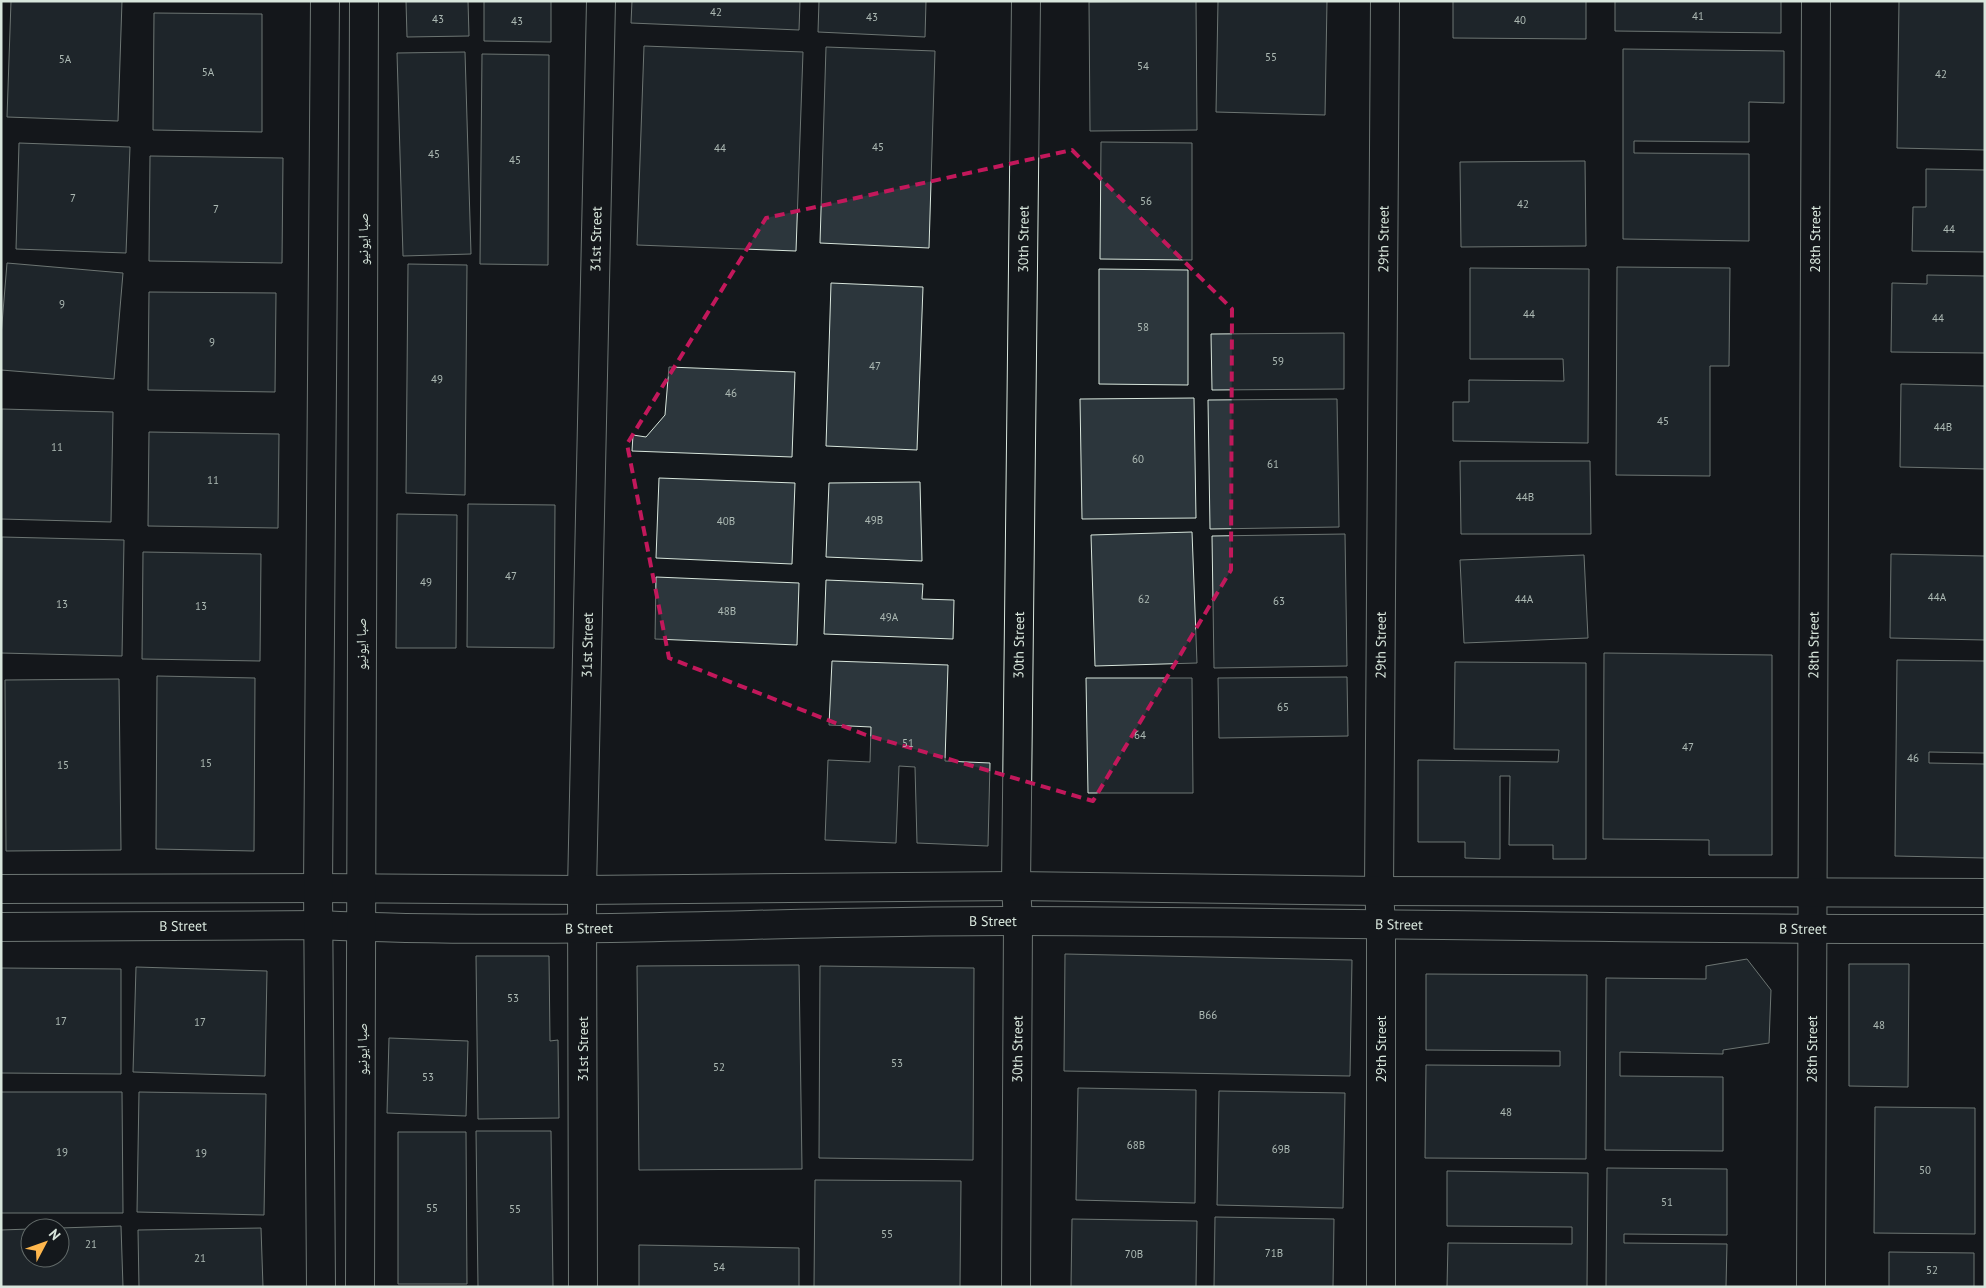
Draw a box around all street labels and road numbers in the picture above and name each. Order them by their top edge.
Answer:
street label: 30th Street [1014,205,1033,273]
street label: 29th Street [1374,205,1393,273]
street label: 28th Street [1806,205,1824,273]
street label: 31st Street [586,206,606,272]
street label: صبا ایونیو [354,213,372,265]
street label: 30th Street [1009,611,1028,679]
street label: 29th Street [1371,611,1390,679]
street label: 28th Street [1804,611,1823,679]
street label: 31st Street [578,612,597,678]
street label: صبا ایونیو [352,618,370,670]
street label: B Street [969,912,1017,930]
street label: B Street [1375,915,1423,934]
street label: B Street [159,917,207,935]
street label: B Street [565,919,613,938]
street label: B Street [1779,920,1827,938]
street label: 30th Street [1008,1015,1026,1083]
street label: 29th Street [1372,1015,1390,1083]
street label: 28th Street [1803,1015,1821,1083]
street label: 31st Street [574,1016,592,1082]
street label: صبا ایونیو [353,1023,371,1075]

